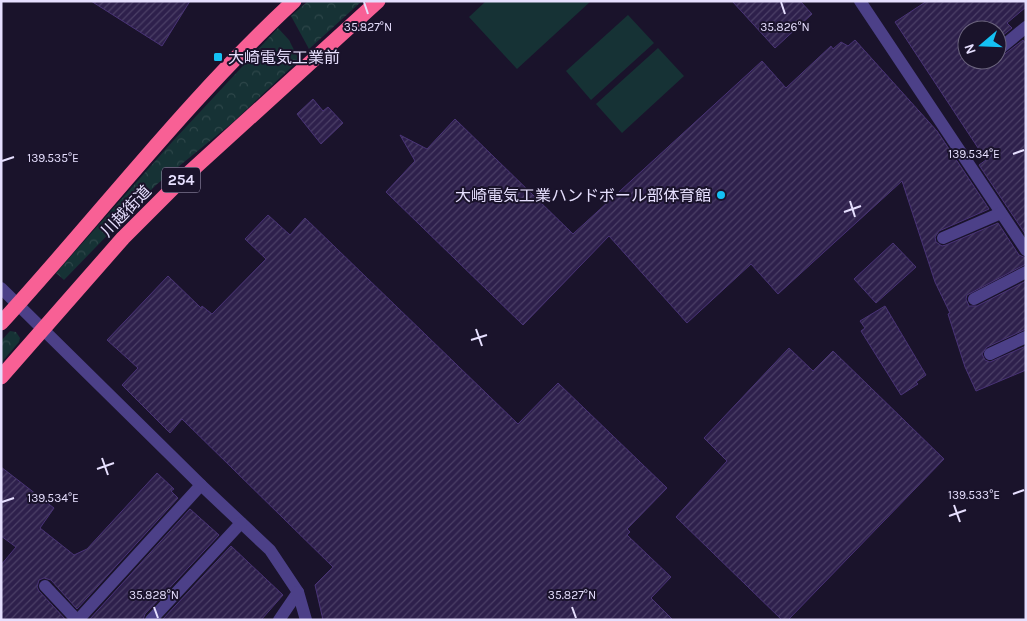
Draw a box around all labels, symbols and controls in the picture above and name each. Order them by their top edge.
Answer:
text: 35.827°N [344,20,392,34]
text: 35.826°N [760,20,810,34]
north arrow [957,20,1007,70]
text: N [961,42,980,57]
place label: 大崎電気工業前 [228,48,340,67]
marker: 大崎電気工業前 [212,51,224,63]
text: 139.534°E [948,147,1000,161]
text: 139.535°E [27,151,79,165]
road number: 254 [162,168,200,192]
street label: 川越街道 [97,181,155,241]
place label: 大崎電気工業ハンドボール部体育館 [455,186,711,205]
marker: 大崎電気工業ハンドボール部体育館 [715,189,727,201]
text: 139.533°E [948,488,1000,502]
text: 139.534°E [27,491,79,505]
text: 35.828°N [129,588,179,602]
text: 35.827°N [548,588,596,602]

